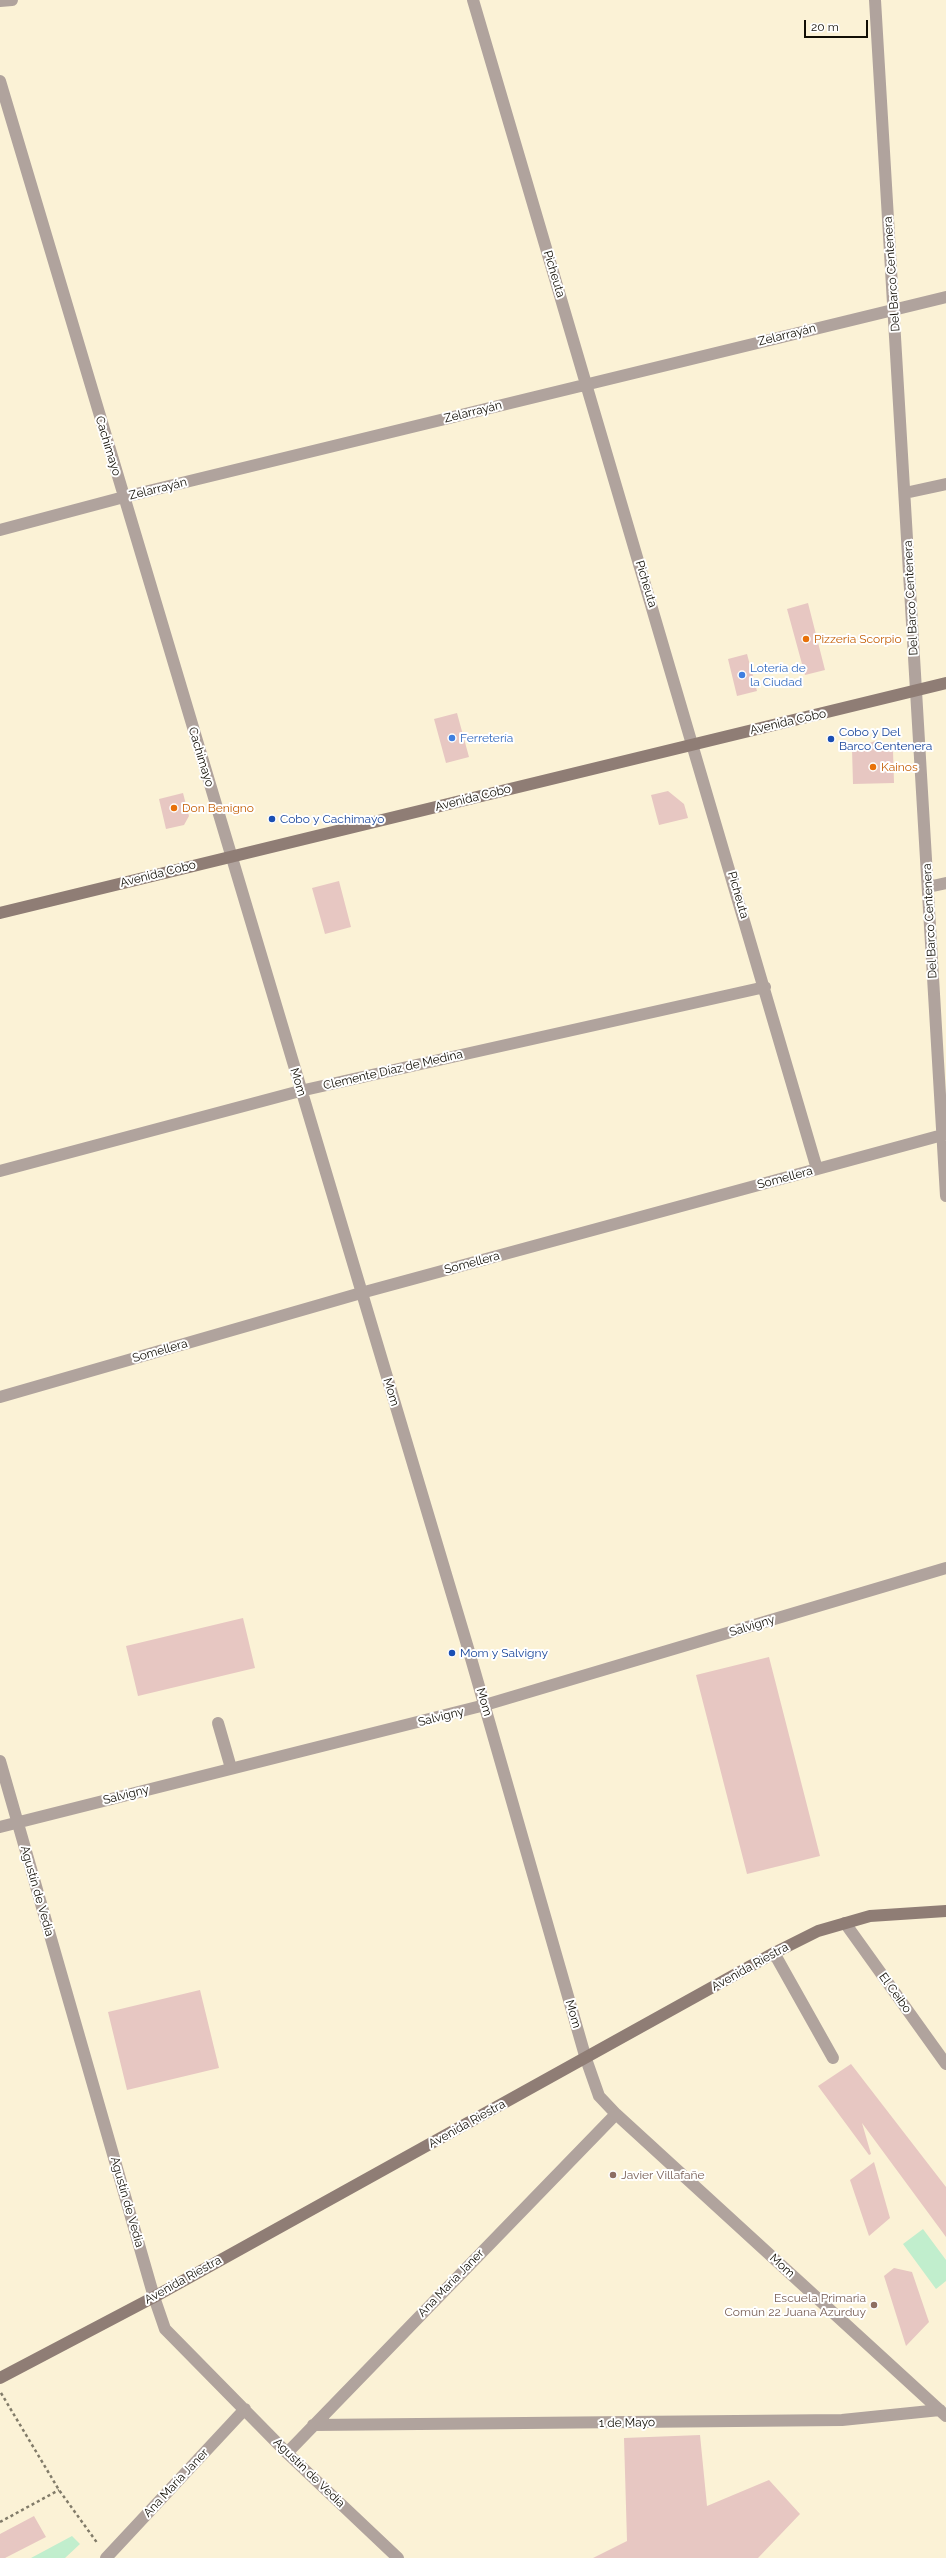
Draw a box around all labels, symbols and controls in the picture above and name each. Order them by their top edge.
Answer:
scale bar [806,12,870,38]
text: 20 m [811,20,839,34]
street label: Del Barco Centenera [881,216,903,332]
street label: Picheuta [540,249,568,299]
street label: Zelarrayán [757,321,817,349]
street label: Zelarrayán [443,398,503,426]
street label: Cachimayo [92,414,124,478]
street label: Zelarrayán [128,475,188,503]
street label: Del Barco Centenera [901,540,921,656]
street label: Picheuta [632,559,660,609]
place label: Pizzeria Scorpio [814,632,902,646]
marker: Pizzeria Scorpio [801,634,811,644]
place label: Lotería de la Ciudad [750,661,806,689]
marker: Lotería de la Ciudad [737,670,747,680]
street label: Avenida Cobo [749,706,827,738]
street label: Cachimayo [185,725,217,789]
place label: Cobo y Del Barco Centenera [839,725,932,753]
place label: Ferretería [460,731,513,745]
marker: Ferretería [447,733,457,743]
marker: Cobo y Del Barco Centenera [826,734,836,744]
place label: Kainos [881,760,918,774]
marker: Kainos [868,762,878,772]
street label: Avenida Cobo [434,782,512,814]
place label: Don Benigno [182,801,254,815]
marker: Don Benigno [169,803,179,813]
place label: Cobo y Cachimayo [280,812,384,826]
marker: Cobo y Cachimayo [267,814,277,824]
street label: Avenida Cobo [119,858,197,890]
street label: Del Barco Centenera [920,863,940,979]
street label: Picheuta [724,870,752,920]
street label: Clemente Díaz de Medina [322,1047,464,1093]
street label: Mom [287,1066,309,1098]
street label: Somellera [756,1164,814,1192]
street label: Somellera [443,1249,501,1277]
street label: Somellera [131,1336,189,1366]
street label: Mom [380,1376,402,1408]
street label: Salvigny [728,1612,776,1640]
place label: Mom y Salvigny [460,1646,548,1660]
marker: Mom y Salvigny [447,1648,457,1658]
street label: Mom [473,1686,495,1718]
street label: Salvigny [417,1704,465,1730]
street label: Salvigny [102,1782,150,1808]
street label: Agustín de Vedia [17,1844,57,1938]
street label: Avenida Riestra [709,1940,791,1994]
street label: El Ceibo [876,1970,914,2016]
street label: Mom [562,1998,584,2030]
street label: Avenida Riestra [426,2097,508,2151]
street label: Agustín de Vedia [107,2155,147,2249]
place label: Javier Villafañe [621,2168,705,2182]
marker: Javier Villafañe [608,2170,618,2180]
street label: Ana María Janer [415,2246,487,2320]
street label: Mom [767,2251,797,2281]
street label: Avenida Riestra [142,2253,224,2307]
place label: Escuela Primaria Común 22 Juana Azurduy [725,2291,866,2319]
marker: Escuela Primaria Común 22 Juana Azurduy [869,2300,879,2310]
street label: 1 de Mayo [599,2415,655,2431]
street label: Agustín de Vedia [270,2435,348,2511]
street label: Ana María Janer [141,2446,211,2520]

